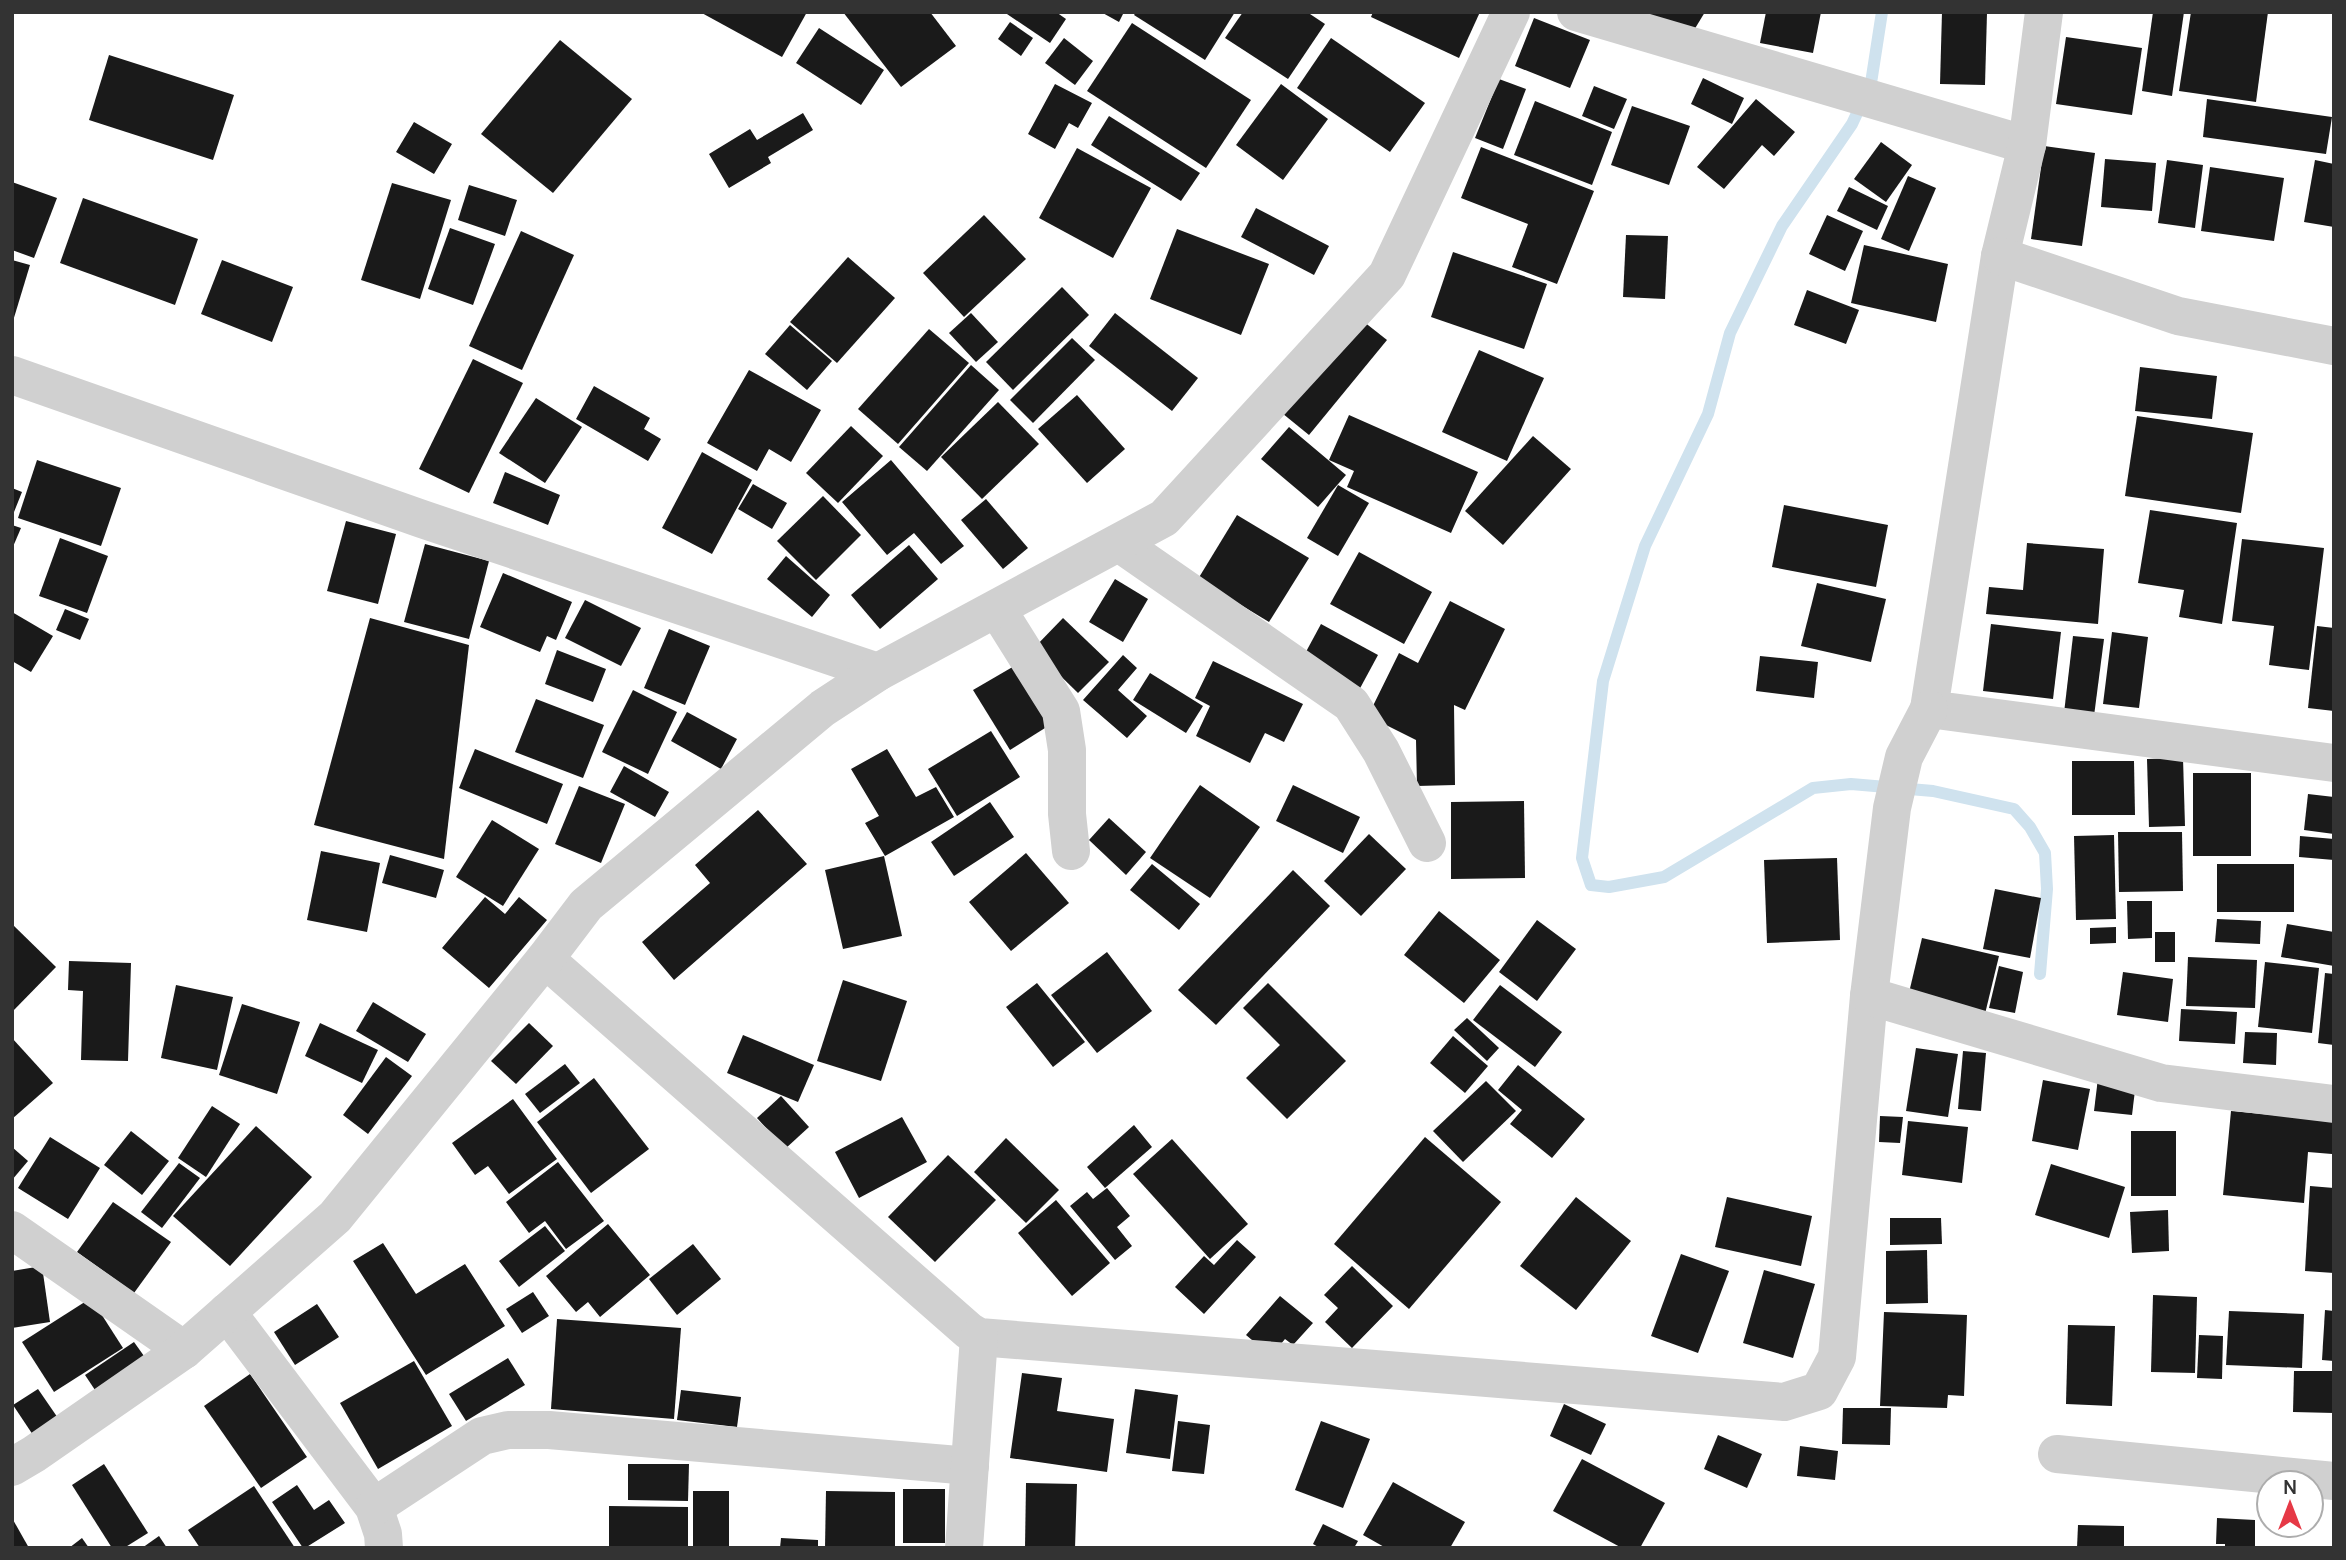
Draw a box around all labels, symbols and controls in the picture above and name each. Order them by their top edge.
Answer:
north arrow [2255,1469,2325,1539]
text: N [2283,1474,2297,1500]

